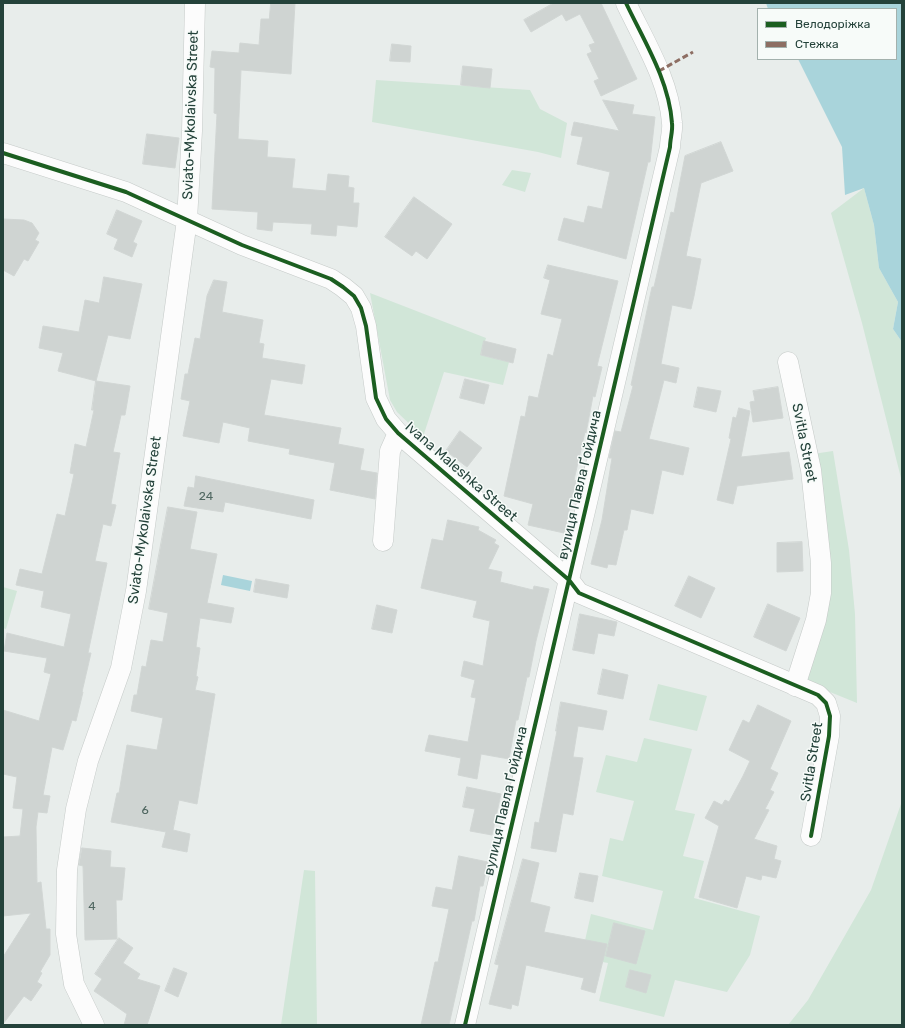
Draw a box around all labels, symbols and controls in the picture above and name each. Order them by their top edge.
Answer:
legend [757,8,897,60]
text: Велодоріжка [795,17,870,31]
street label: Sviato-Mykolaivska Street [180,30,202,200]
text: Стежка [795,37,839,51]
street label: Svitla Street [788,402,820,484]
street label: вулиця Павла Ґойдича [555,409,605,561]
street label: Ivana Maleshka Street [401,419,521,525]
street label: Sviato-Mykolaivska Street [125,435,165,605]
house number: 24 [199,490,213,504]
street label: Svitla Street [797,721,827,803]
street label: вулиця Павла Ґойдича [481,725,531,877]
house number: 6 [141,804,149,818]
house number: 4 [88,900,96,914]

